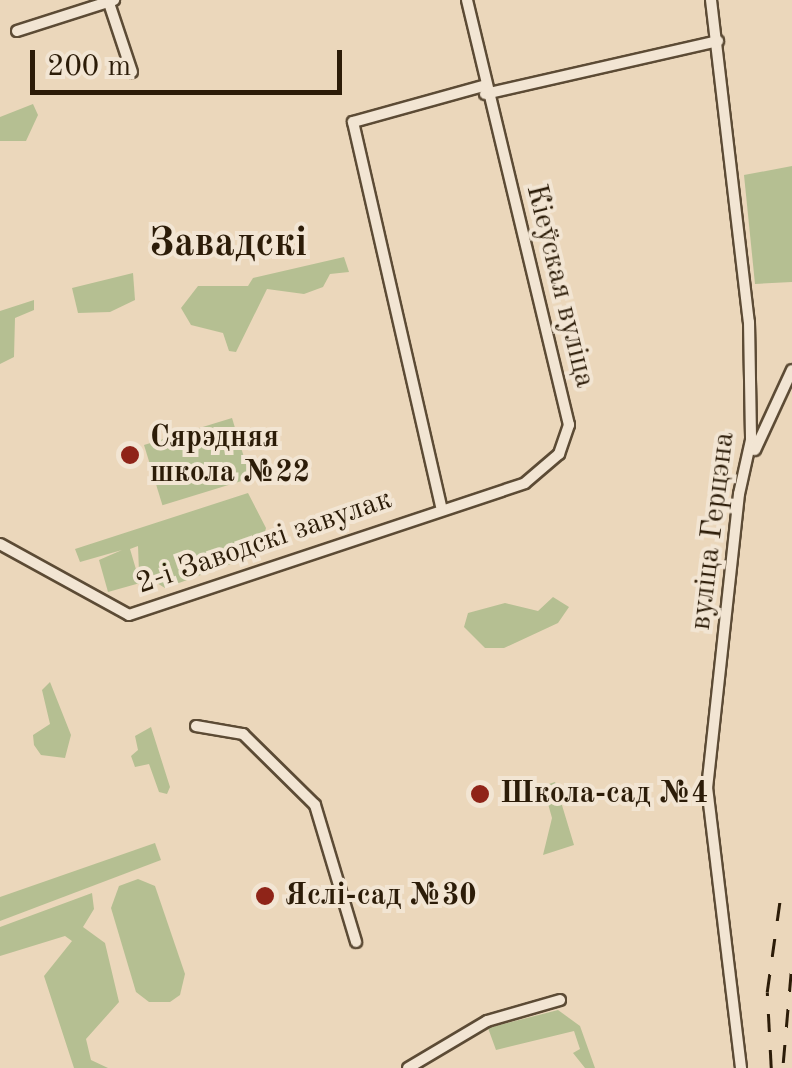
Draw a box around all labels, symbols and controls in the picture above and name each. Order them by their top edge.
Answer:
scale bar [35,30,348,92]
text: 200 m [47,52,131,82]
street label: Кіеўская вуліца [517,181,603,391]
district label: Завадскі [149,221,307,269]
place label: Сярэдняя школа №22 [150,420,310,490]
street label: вуліца Герцэна [683,430,743,632]
marker: Сярэдняя школа №22 [119,444,141,466]
street label: 2-і Заводскі завулак [132,481,396,603]
place label: Школа-сад №4 [500,776,709,812]
marker: Школа-сад №4 [469,783,491,805]
place label: Яслі-сад №30 [285,878,477,914]
marker: Яслі-сад №30 [254,885,276,907]

